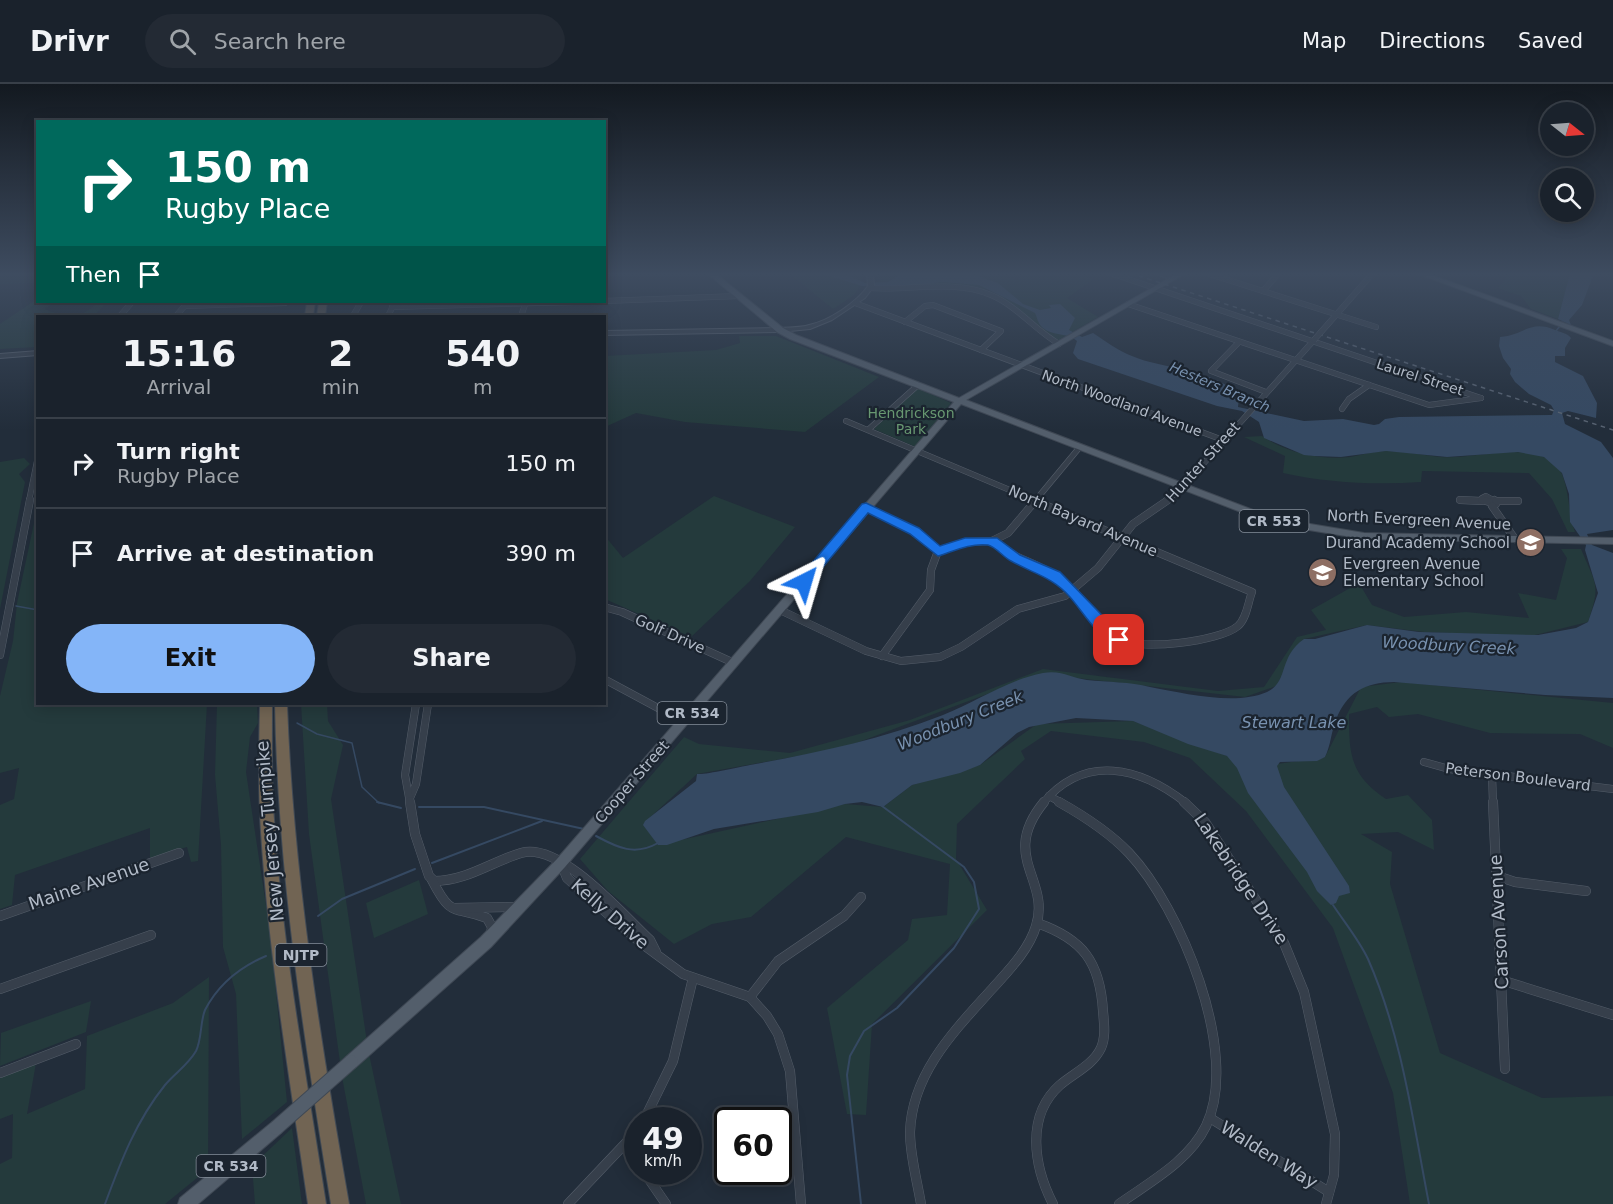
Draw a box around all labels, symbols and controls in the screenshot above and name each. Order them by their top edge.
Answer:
search box [145,14,565,68]
text: Drivr [30,25,109,58]
icon: search [166,25,199,58]
text: Search here [214,29,346,54]
text: Map [1302,29,1346,53]
text: Directions [1379,29,1485,53]
text: Saved [1518,29,1583,53]
north arrow [1540,102,1594,156]
map controls [1540,102,1594,222]
text: 150 m [165,143,311,192]
icon: right [66,144,144,222]
button: search [1540,168,1594,222]
text: Rugby Place [165,193,330,224]
icon: arrive [133,258,166,291]
text: Then [66,262,121,287]
text: 15:16 [122,333,236,374]
text: 2 [328,333,353,374]
text: 540 [445,333,520,374]
street label: Laurel Street [1375,355,1466,399]
water label: Hesters Branch [1167,359,1273,415]
street label: North Woodland Avenue [1040,367,1204,439]
text: Arrival [146,375,211,399]
text: min [322,375,360,399]
text: m [473,375,493,399]
park label: Hendrickson Park [867,405,955,437]
street label: Hunter Street [1162,418,1244,506]
text: Turn right [117,439,240,464]
icon: right [66,447,99,480]
text: 150 m [506,451,576,476]
text: Rugby Place [117,464,239,488]
street label: North Bayard Avenue [1006,481,1160,561]
street label: North Evergreen Avenue [1327,506,1511,534]
road number: CR 553 [1240,510,1308,532]
school or university icon: Durand Academy School [1515,527,1547,559]
place label: Durand Academy School [1326,534,1510,552]
icon: arrive [66,537,99,570]
text: Arrive at destination [117,541,374,566]
text: 390 m [506,541,576,566]
position arrow [772,550,836,614]
place label: Evergreen Avenue Elementary School [1343,555,1484,590]
school or university icon: Evergreen Avenue Elementary School [1306,557,1338,589]
street label: Golf Drive [632,611,708,657]
pin [1093,614,1144,665]
icon: arrive [1102,623,1135,656]
button: Exit [66,624,315,693]
button: Share [327,624,576,693]
water label: Woodbury Creek [1382,633,1517,659]
water label: Woodbury Creek [895,686,1026,754]
road number: CR 534 [658,702,726,724]
water label: Stewart Lake [1242,713,1347,732]
street label: Cooper Street [591,737,673,827]
street label: New Jersey Turnpike [251,740,288,922]
street label: Peterson Boulevard [1444,759,1592,795]
street label: Lakebridge Drive [1190,809,1293,948]
street label: Maine Avenue [26,853,152,914]
street label: Carson Avenue [1484,854,1513,990]
street label: Kelly Drive [567,874,654,953]
road number: NJTP [276,944,326,966]
speed limit sign: 60 [714,1107,792,1185]
street label: Walden Way [1217,1116,1322,1193]
text: 49 [642,1121,684,1156]
text: km/h [644,1152,682,1170]
road number: CR 534 [196,1155,266,1177]

